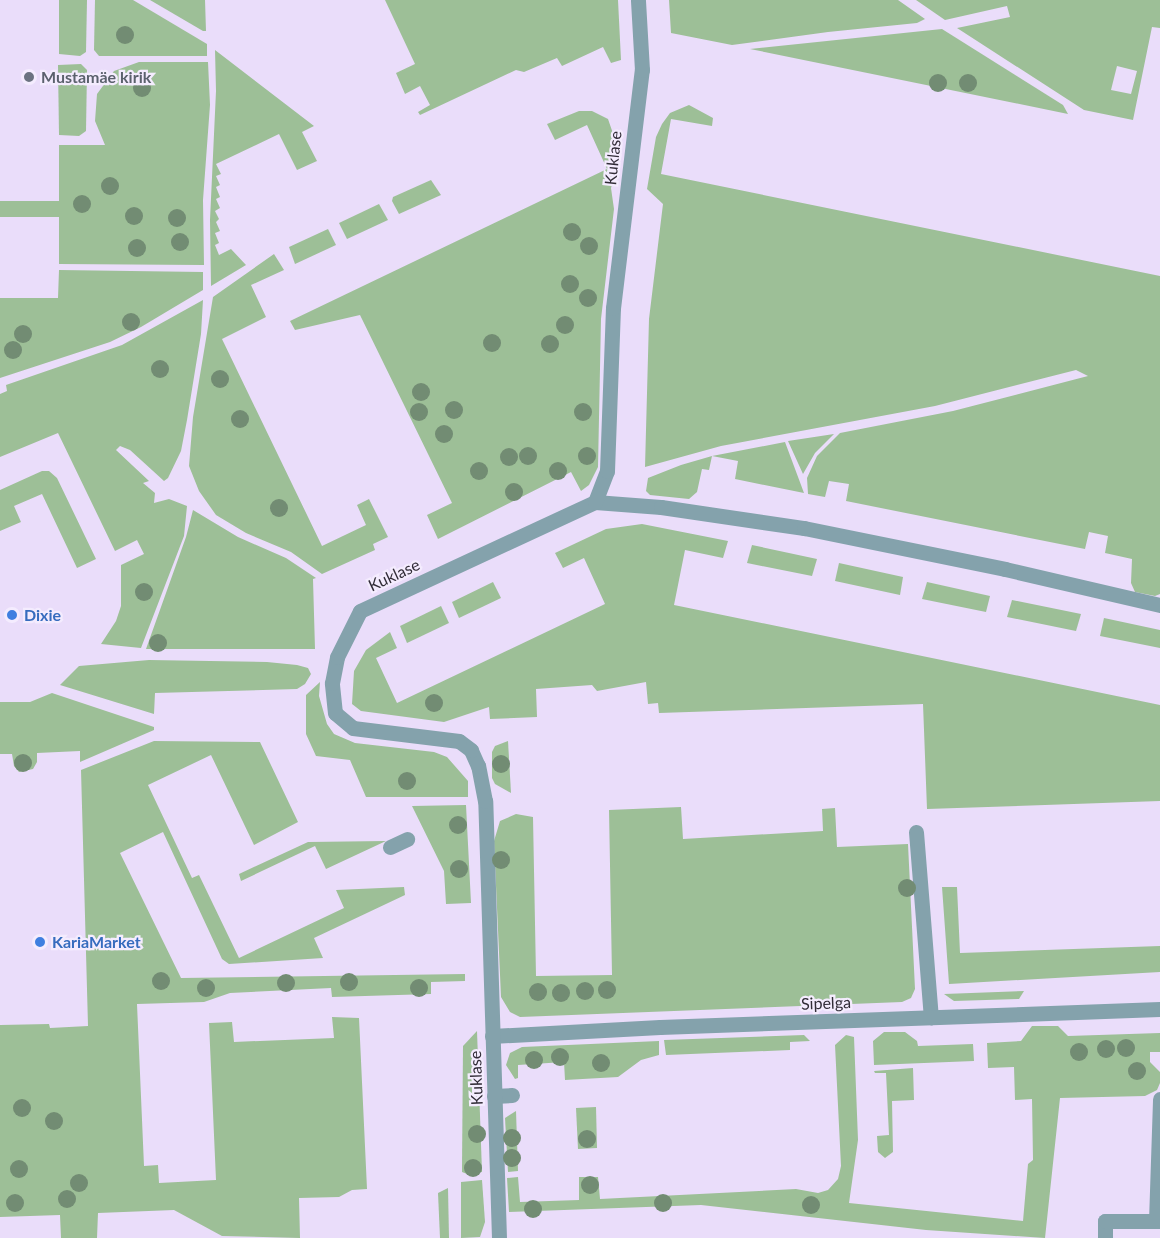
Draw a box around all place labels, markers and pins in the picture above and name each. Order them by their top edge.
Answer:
place label: Mustamäe kirik [41,67,151,87]
marker: Mustamäe kirik [22,70,36,84]
place label: Dixie [24,605,61,625]
marker: Dixie [5,608,19,622]
place label: KariaMarket [52,932,141,952]
marker: KariaMarket [33,935,47,949]

